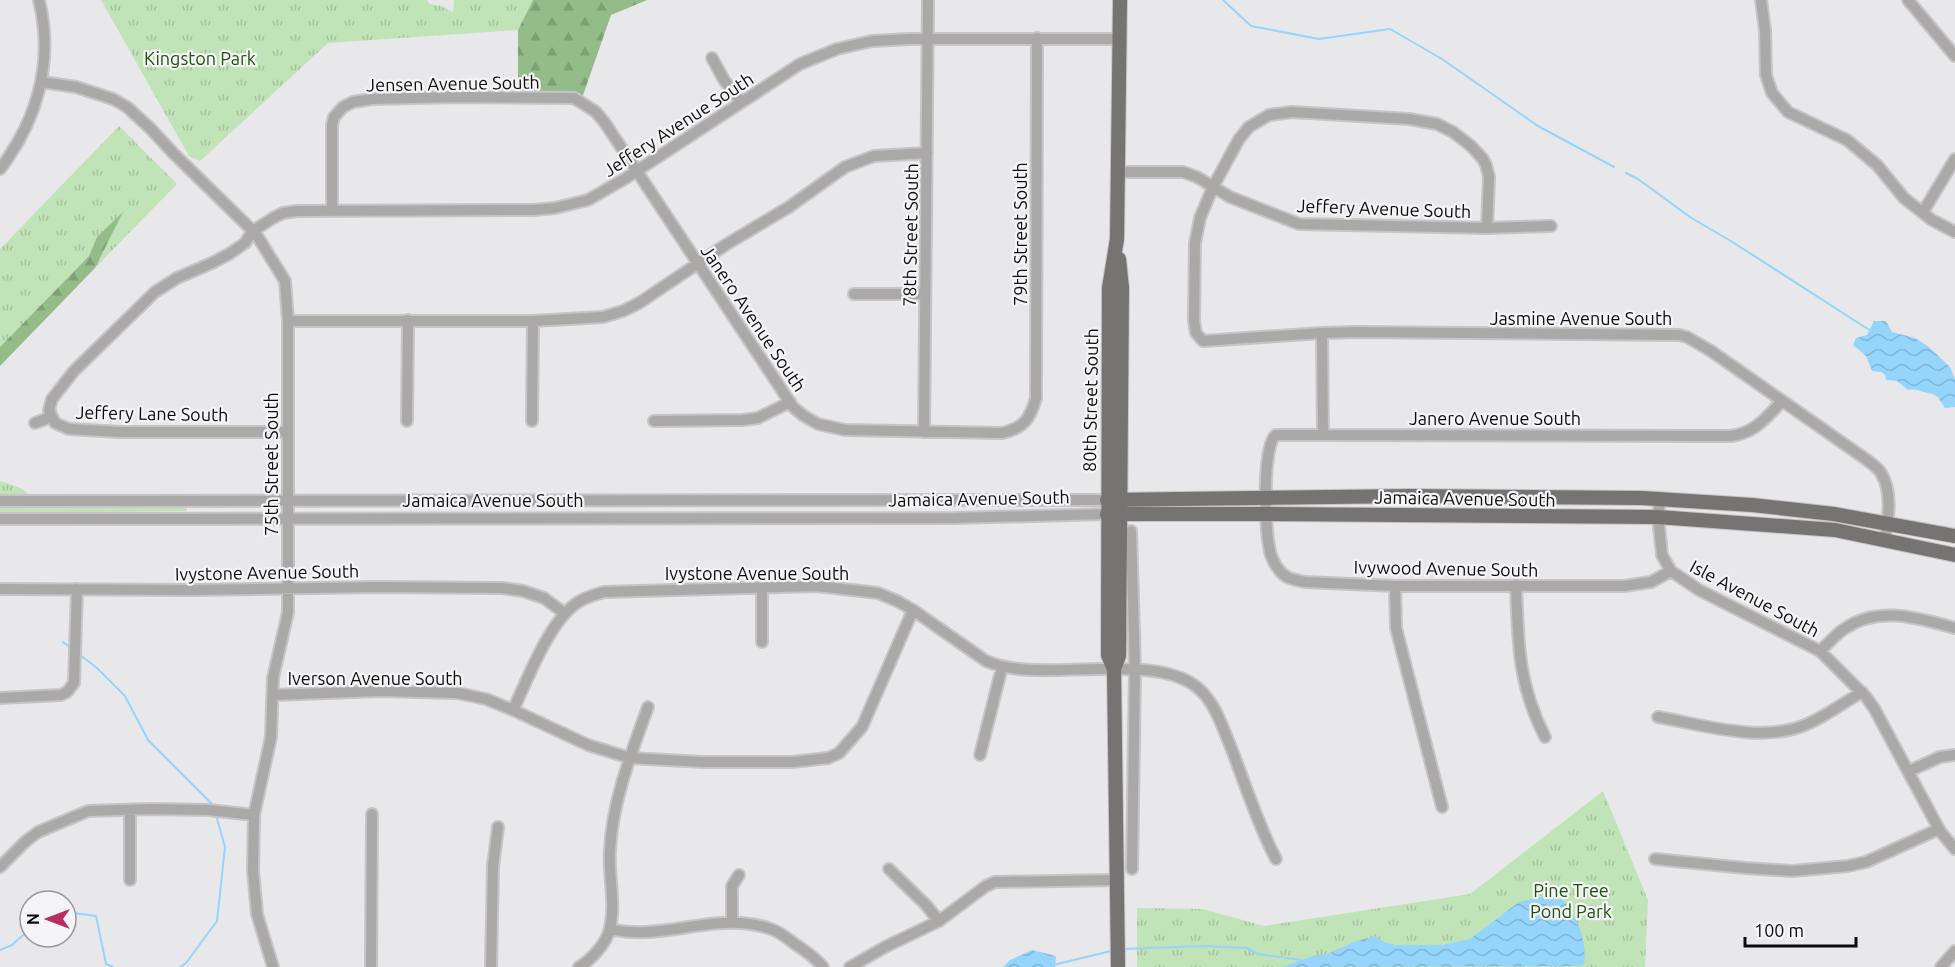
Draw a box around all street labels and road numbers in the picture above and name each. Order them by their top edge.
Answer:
street label: Jeffery Avenue South [599,68,757,180]
street label: Jensen Avenue South [366,71,540,95]
street label: 79th Street South [1010,162,1030,306]
street label: 78th Street South [899,163,921,307]
street label: Jeffery Avenue South [1296,195,1472,221]
street label: Janero Avenue South [698,241,810,395]
street label: Jasmine Avenue South [1490,308,1672,328]
street label: 80th Street South [1079,328,1101,472]
street label: 75th Street South [261,392,281,536]
street label: Jeffery Lane South [75,402,229,424]
street label: Janero Avenue South [1409,408,1581,428]
street label: Jamaica Avenue South [888,486,1070,510]
street label: Jamaica Avenue South [1374,486,1556,510]
street label: Jamaica Avenue South [402,490,584,510]
street label: Isle Avenue South [1687,555,1823,641]
street label: Ivywood Avenue South [1353,556,1539,580]
street label: Ivystone Avenue South [175,560,359,584]
street label: Ivystone Avenue South [665,563,849,583]
street label: Iverson Avenue South [287,668,463,688]

